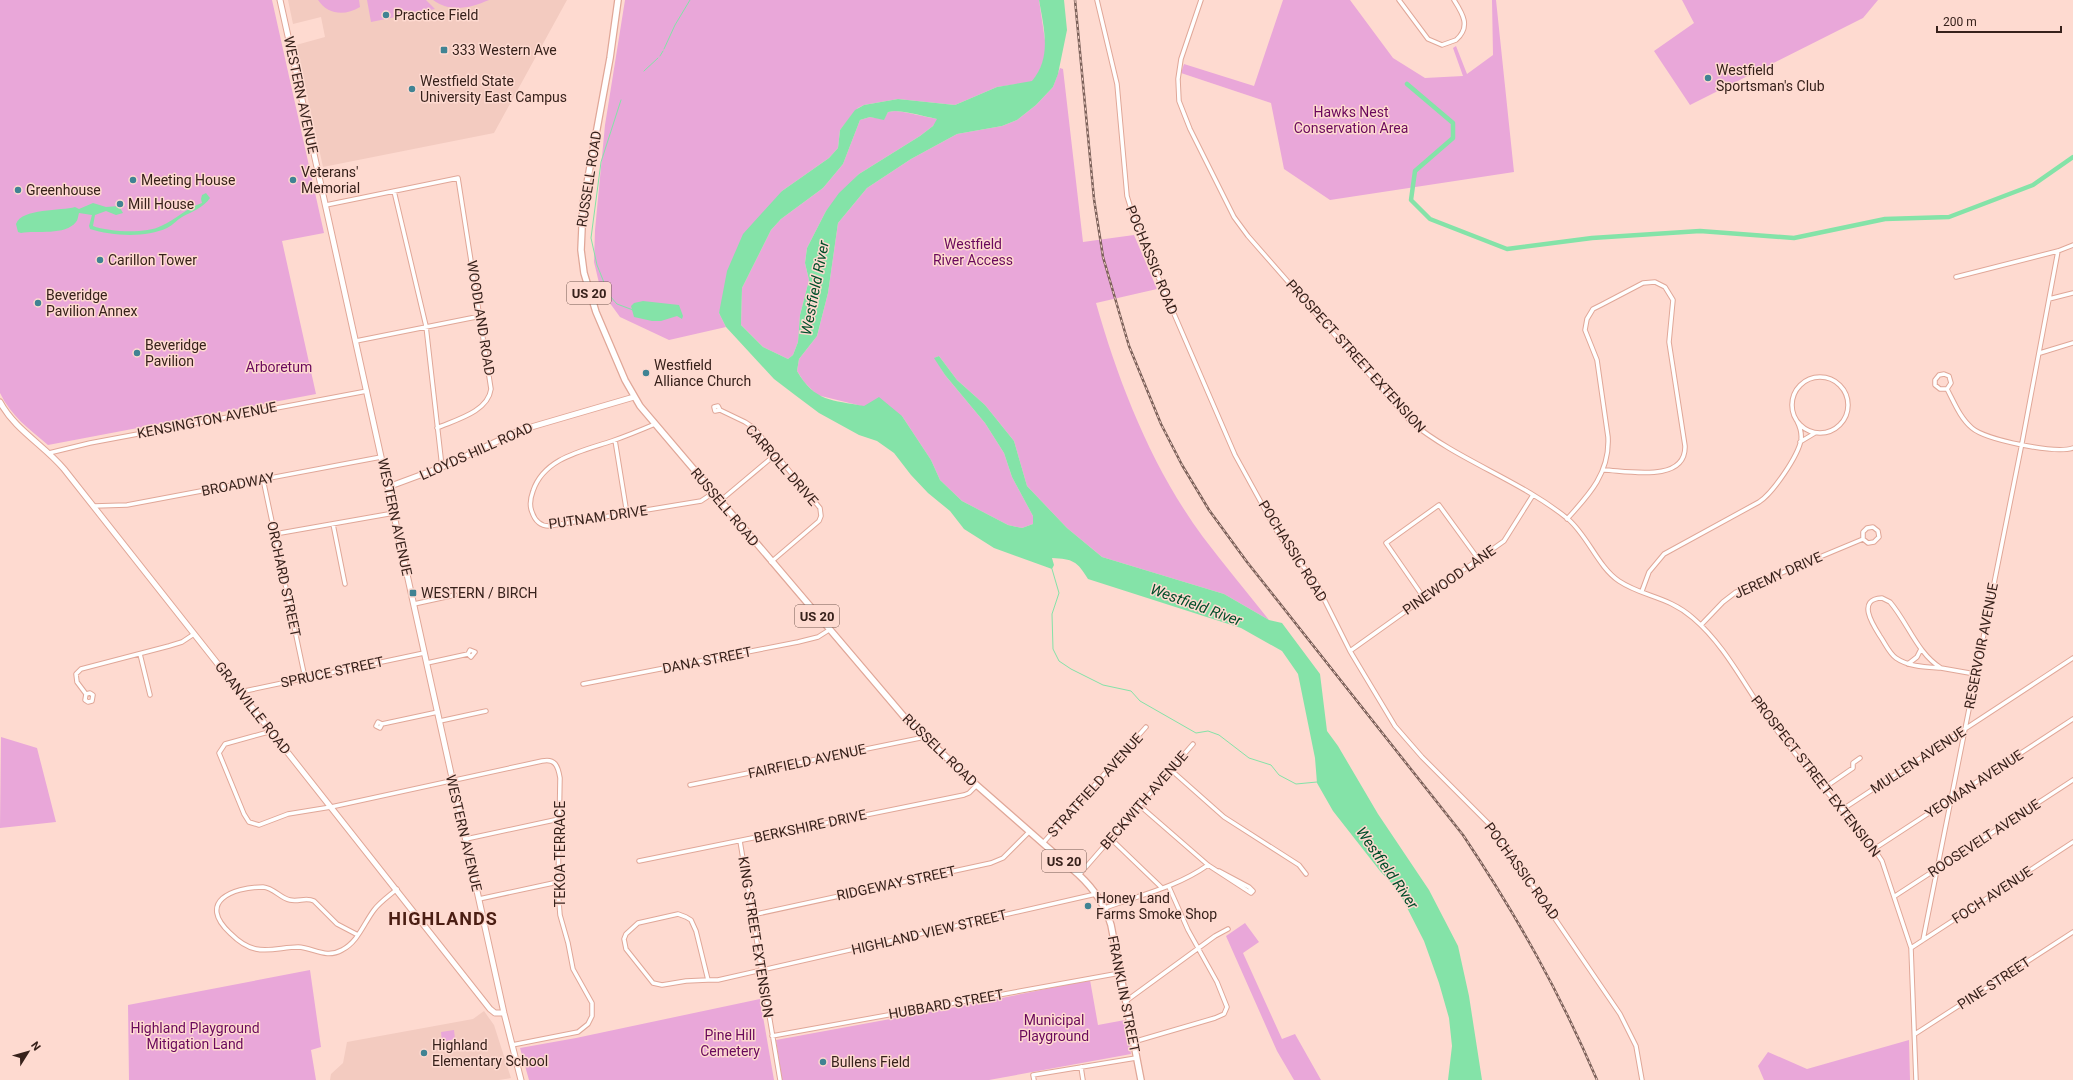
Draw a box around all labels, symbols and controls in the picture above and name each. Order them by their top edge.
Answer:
place label: Practice Field [394,7,478,23]
scale bar [1937,8,2061,34]
marker: Practice Field [381,10,391,20]
text: 200 m [1943,15,1977,29]
street label: WESTERN AVENUE [281,35,321,155]
place label: 333 Western Ave [452,42,557,58]
marker: 333 Western Ave [439,45,449,55]
place label: Westfield Sportsman's Club [1716,62,1825,94]
place label: Westfield State University East Campus [420,73,567,105]
marker: Westfield Sportsman's Club [1703,73,1713,83]
marker: Westfield State University East Campus [407,84,417,94]
park label: Hawks Nest Conservation Area [1294,104,1408,136]
street label: RUSSELL ROAD [573,130,605,228]
place label: Veterans' Memorial [301,164,360,196]
place label: Meeting House [141,172,235,188]
marker: Meeting House [128,175,138,185]
marker: Veterans' Memorial [288,175,298,185]
place label: Greenhouse [26,182,101,198]
marker: Greenhouse [13,185,23,195]
place label: Mill House [128,196,194,212]
marker: Mill House [115,199,125,209]
street label: POCHASSIC ROAD [1123,203,1181,317]
park label: Westfield River Access [933,236,1013,268]
water label: Westfield River [797,238,833,337]
place label: Carillon Tower [108,252,197,268]
marker: Carillon Tower [95,255,105,265]
street label: WOODLAND ROAD [464,259,498,377]
street label: PROSPECT STREET EXTENSION [1283,276,1429,436]
road number: US 20 [567,282,611,304]
place label: Beveridge Pavilion Annex [46,287,137,319]
marker: Beveridge Pavilion Annex [33,298,43,308]
place label: Beveridge Pavilion [145,337,207,369]
marker: Beveridge Pavilion [132,348,142,358]
place label: Westfield Alliance Church [654,357,751,389]
park label: Arboretum [246,359,312,375]
marker: Westfield Alliance Church [641,368,651,378]
street label: KENSINGTON AVENUE [136,399,278,441]
street label: LLOYDS HILL ROAD [417,419,535,483]
street label: CARROLL DRIVE [742,421,822,509]
street label: WESTERN AVENUE [375,457,415,577]
street label: RUSSELL ROAD [688,465,762,549]
street label: BROADWAY [200,469,277,499]
street label: POCHASSIC ROAD [1255,497,1331,605]
street label: PUTNAM DRIVE [548,502,649,532]
street label: ORCHARD STREET [264,520,304,639]
street label: PINEWOOD LANE [1399,542,1499,618]
street label: JEREMY DRIVE [1732,548,1825,602]
water label: Westfield River [1148,580,1245,630]
street label: RESERVOIR AVENUE [1961,582,2001,710]
place label: WESTERN / BIRCH [421,585,538,601]
marker: WESTERN / BIRCH [408,588,418,598]
road number: US 20 [795,605,839,627]
street label: DANA STREET [661,643,754,676]
street label: SPRUCE STREET [279,653,386,691]
street label: GRANVILLE ROAD [212,659,294,757]
street label: PROSPECT STREET EXTENSION [1748,692,1884,860]
street label: RUSSELL ROAD [899,710,981,790]
street label: MULLEN AVENUE [1867,723,1969,797]
street label: STRATFIELD AVENUE [1044,730,1146,840]
street label: FAIRFIELD AVENUE [747,741,868,781]
street label: YEOMAN AVENUE [1922,746,2026,822]
street label: BECKWITH AVENUE [1097,748,1191,852]
street label: WESTERN AVENUE [443,773,485,893]
street label: ROOSEVELT AVENUE [1925,796,2043,880]
street label: TEKOA TERRACE [552,801,568,907]
street label: BERKSHIRE DRIVE [752,806,868,846]
street label: POCHASSIC ROAD [1481,819,1563,923]
water label: Westfield River [1352,824,1423,913]
road number: US 20 [1042,850,1086,872]
street label: KING STREET EXTENSION [735,855,777,1019]
street label: RIDGEWAY STREET [835,862,958,903]
street label: FOCH AVENUE [1949,863,2035,927]
place label: Honey Land Farms Smoke Shop [1096,890,1217,922]
marker: Honey Land Farms Smoke Shop [1083,901,1093,911]
street label: HIGHLAND VIEW STREET [850,906,1009,958]
district label: HIGHLANDS [388,908,498,929]
street label: FRANKLIN STREET [1105,934,1143,1054]
street label: PINE STREET [1955,953,2034,1013]
street label: HUBBARD STREET [887,986,1005,1022]
park label: Municipal Playground [1019,1012,1089,1044]
park label: Highland Playground Mitigation Land [130,1020,260,1052]
park label: Pine Hill Cemetery [700,1027,760,1059]
north arrow [8,1032,48,1072]
place label: Highland Elementary School [432,1037,548,1069]
text: N [28,1039,43,1053]
marker: Highland Elementary School [419,1048,429,1058]
place label: Bullens Field [831,1054,910,1070]
marker: Bullens Field [818,1057,828,1067]

